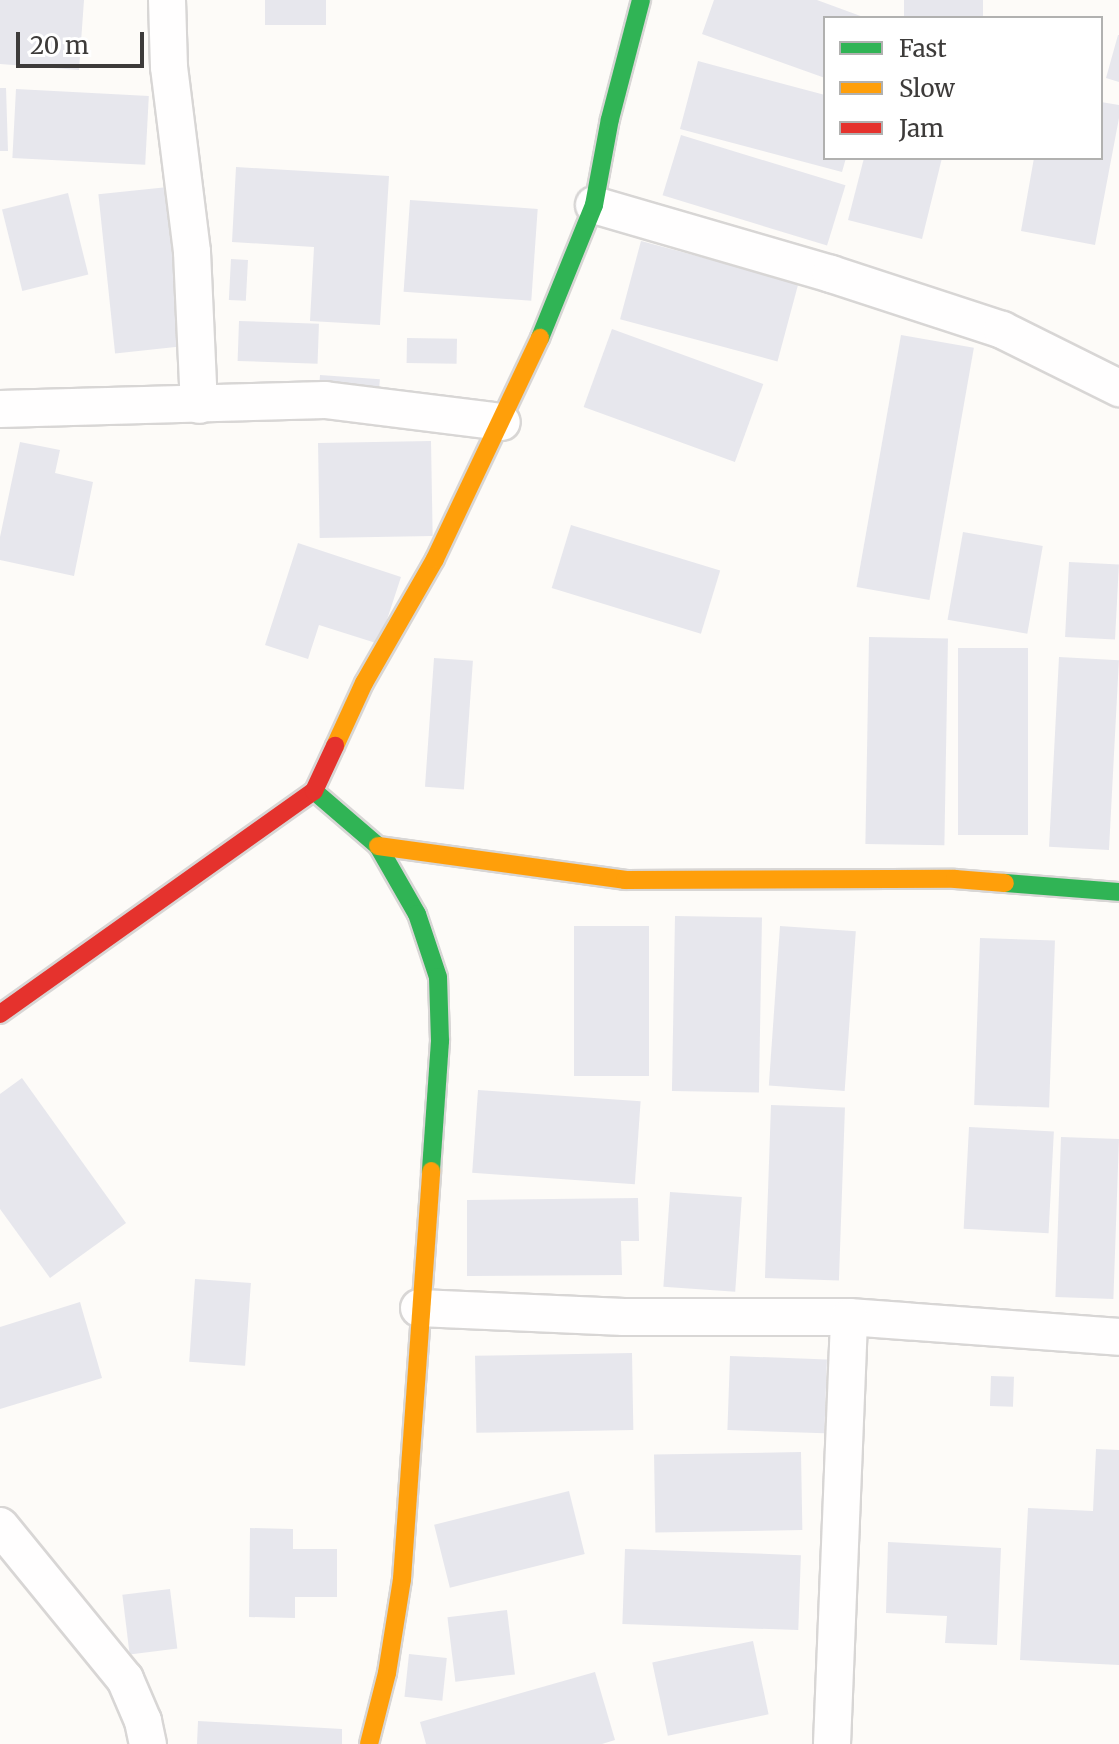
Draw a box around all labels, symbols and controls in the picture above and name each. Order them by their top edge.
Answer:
scale bar [20,16,148,66]
legend [823,16,1103,160]
text: 20 m [30,30,89,61]
text: Fast [899,33,947,64]
text: Slow [899,73,955,104]
text: Jam [899,113,944,144]

